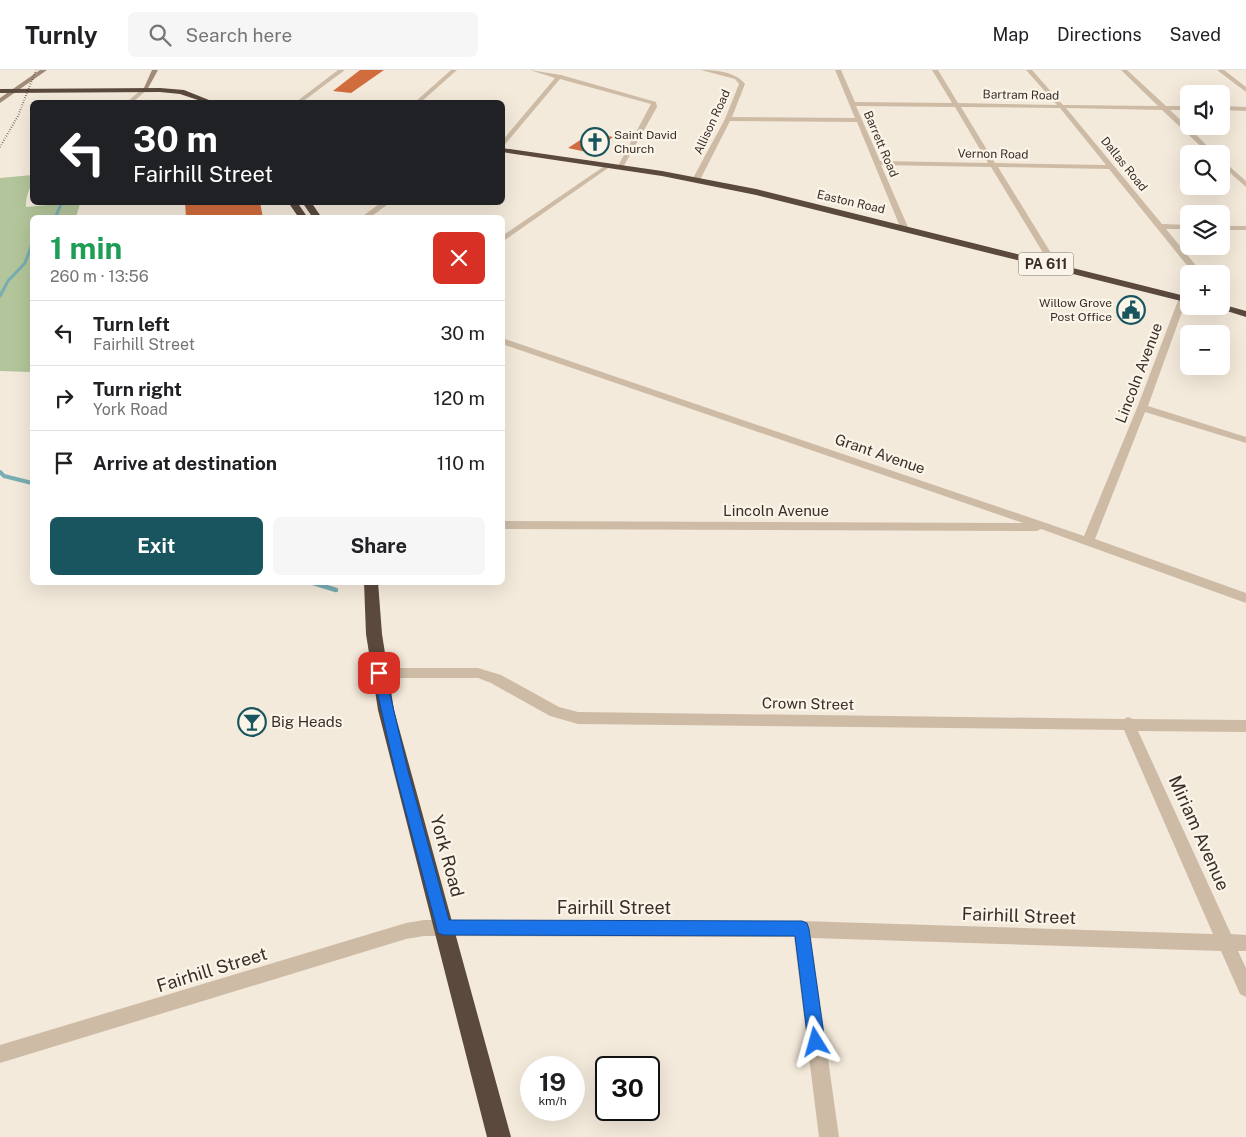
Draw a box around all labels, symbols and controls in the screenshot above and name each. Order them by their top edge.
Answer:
search box [128,12,478,57]
text: Turnly [25,21,98,49]
icon: search [146,21,174,49]
text: Search here [186,24,292,46]
text: Map [992,24,1029,45]
text: Directions [1057,24,1142,45]
text: Saved [1170,24,1221,45]
map controls [1180,85,1230,375]
button: sound [1180,85,1230,135]
street label: Allison Road [691,87,733,157]
street label: Bartram Road [983,87,1059,103]
street label: Barrett Road [861,109,901,179]
text: 30 m [133,119,218,160]
icon: left [50,120,115,185]
church icon: Saint David Church [580,127,610,157]
place label: Saint David Church [614,128,677,156]
street label: Dallas Road [1098,134,1150,194]
button: search [1180,145,1230,195]
street label: Vernon Road [957,146,1029,162]
text: Fairhill Street [133,161,273,187]
street label: Easton Road [816,187,886,217]
button: layers [1180,205,1230,255]
text: 1 min [50,230,122,266]
button: close [433,232,485,284]
road number: PA 611 [1018,252,1074,275]
button: + [1180,265,1230,315]
text: 260 m · 13:56 [50,267,149,286]
public building icon: Willow Grove Post Office [1116,295,1146,325]
place label: Willow Grove Post Office [1039,296,1112,324]
text: Turn left [93,313,170,335]
icon: left [50,319,78,347]
street label: Lincoln Avenue [1112,320,1165,425]
text: 30 m [440,322,485,344]
button: − [1180,325,1230,375]
text: Fairhill Street [93,335,195,354]
text: Turn right [93,378,182,400]
icon: right [50,384,78,412]
text: 120 m [433,387,485,409]
text: York Road [93,400,168,419]
street label: Grant Avenue [833,430,927,477]
icon: arrive [50,449,78,477]
text: Arrive at destination [93,452,277,474]
text: 110 m [437,452,485,474]
street label: Lincoln Avenue [723,502,829,519]
button: Exit [50,517,263,575]
button: Share [273,517,485,575]
pin [358,652,400,694]
icon: arrive [365,659,393,687]
street label: Crown Street [762,694,854,713]
bar icon: Big Heads [237,707,267,737]
place label: Big Heads [271,713,342,730]
street label: Miriam Avenue [1165,772,1234,894]
street label: York Road [426,813,469,899]
street label: Fairhill Street [557,897,671,918]
street label: Fairhill Street [961,903,1077,928]
street label: Fairhill Street [154,943,270,996]
position arrow [789,1015,841,1067]
speed limit sign: 30 [595,1056,660,1121]
text: 19 [539,1067,566,1097]
text: km/h [538,1094,567,1108]

